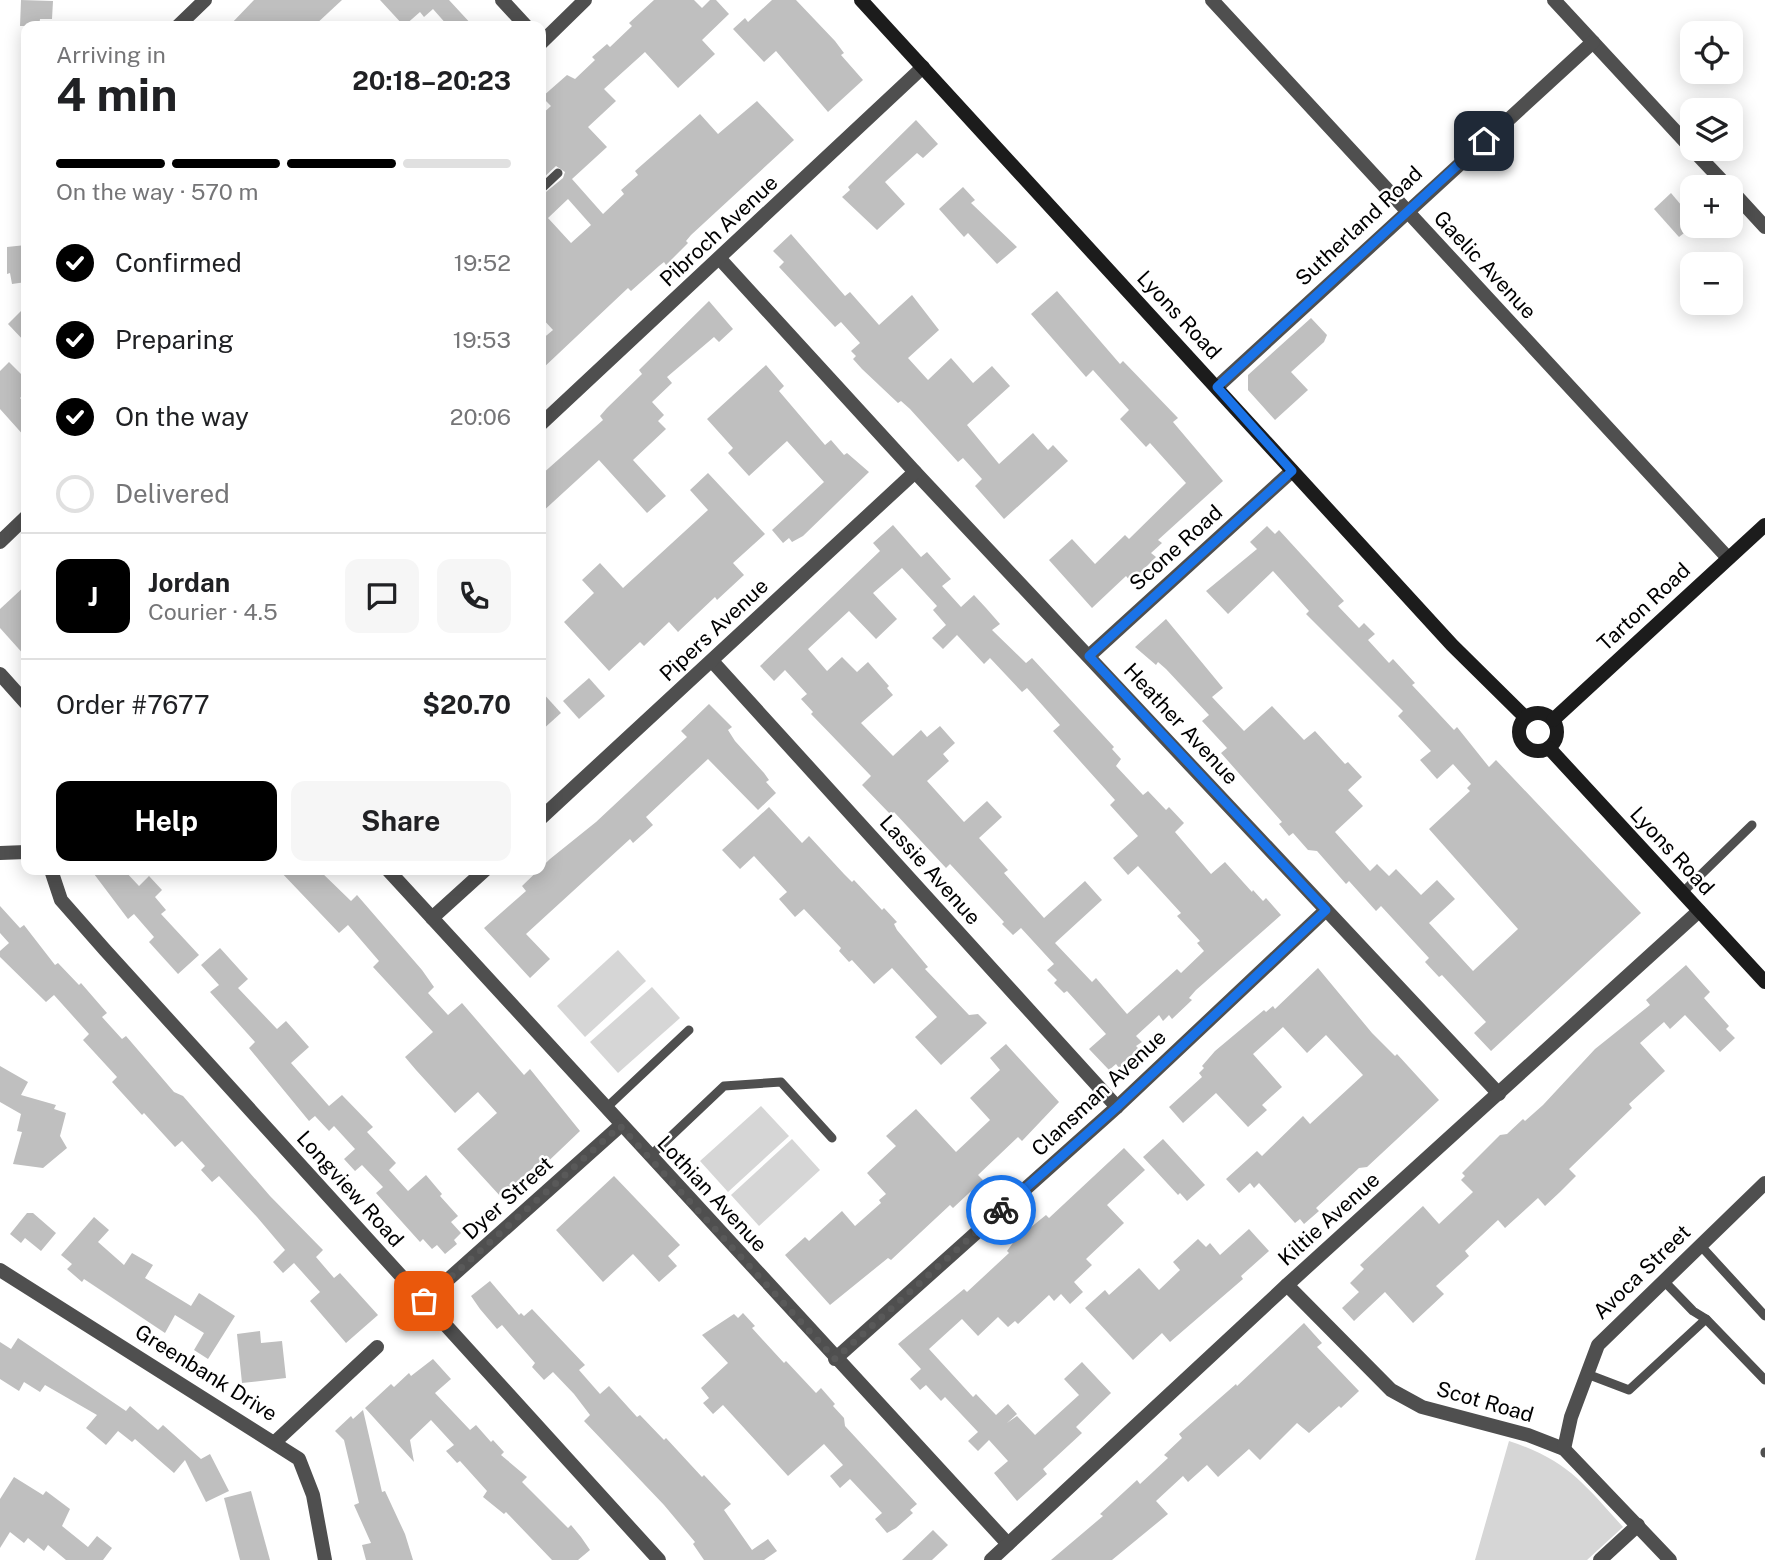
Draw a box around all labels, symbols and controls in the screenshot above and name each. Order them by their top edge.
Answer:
map controls [1680,21,1743,315]
button: locate [1680,21,1743,84]
text: Arriving in [56,41,166,68]
text: 20:18–20:23 [352,65,511,96]
text: 4 min [56,67,177,121]
button: layers [1680,98,1743,161]
pin [1454,111,1514,171]
icon: home [1465,122,1503,160]
street label: Sutherland Road [1290,161,1427,291]
street label: Pibroch Avenue [655,170,783,292]
button: + [1680,175,1743,238]
text: On the way · 570 m [56,178,258,205]
street label: Gaelic Avenue [1429,205,1542,324]
icon: check [56,244,94,282]
text: Confirmed [115,247,242,278]
text: 19:52 [454,249,511,276]
button: − [1680,252,1743,315]
street label: Lyons Road [1132,265,1227,364]
icon: check [56,321,94,359]
text: Preparing [115,324,234,355]
text: 19:53 [453,326,511,353]
icon: check [56,398,94,436]
text: On the way [115,401,249,432]
text: 20:06 [450,403,511,430]
text: Delivered [115,478,230,509]
street label: Scone Road [1124,500,1227,596]
street label: Tarton Road [1592,557,1695,656]
button: chat [345,559,419,633]
button: phone [437,559,511,633]
text: Jordan [148,567,230,598]
street label: Pipers Avenue [654,573,773,686]
text: J [88,581,98,612]
text: Courier · 4.5 [148,598,278,625]
street label: Heather Avenue [1119,658,1244,789]
text: Order #7677 [56,689,210,720]
text: $20.70 [422,689,511,720]
button: Help [56,781,277,861]
button: Share [291,781,511,861]
street label: Lyons Road [1625,801,1720,900]
street label: Lassie Avenue [875,810,986,930]
street label: Clansman Avenue [1026,1024,1171,1161]
street label: Longview Road [292,1126,409,1252]
street label: Lothian Avenue [652,1130,773,1257]
street label: Dyer Street [458,1151,558,1244]
street label: Kiltie Avenue [1273,1167,1384,1271]
courier [966,1175,1036,1245]
icon: bike [982,1191,1020,1229]
street label: Avoca Street [1588,1219,1695,1324]
pin [394,1271,454,1331]
icon: bag [405,1282,443,1320]
street label: Greenbank Drive [131,1319,282,1426]
street label: Scot Road [1434,1376,1537,1427]

